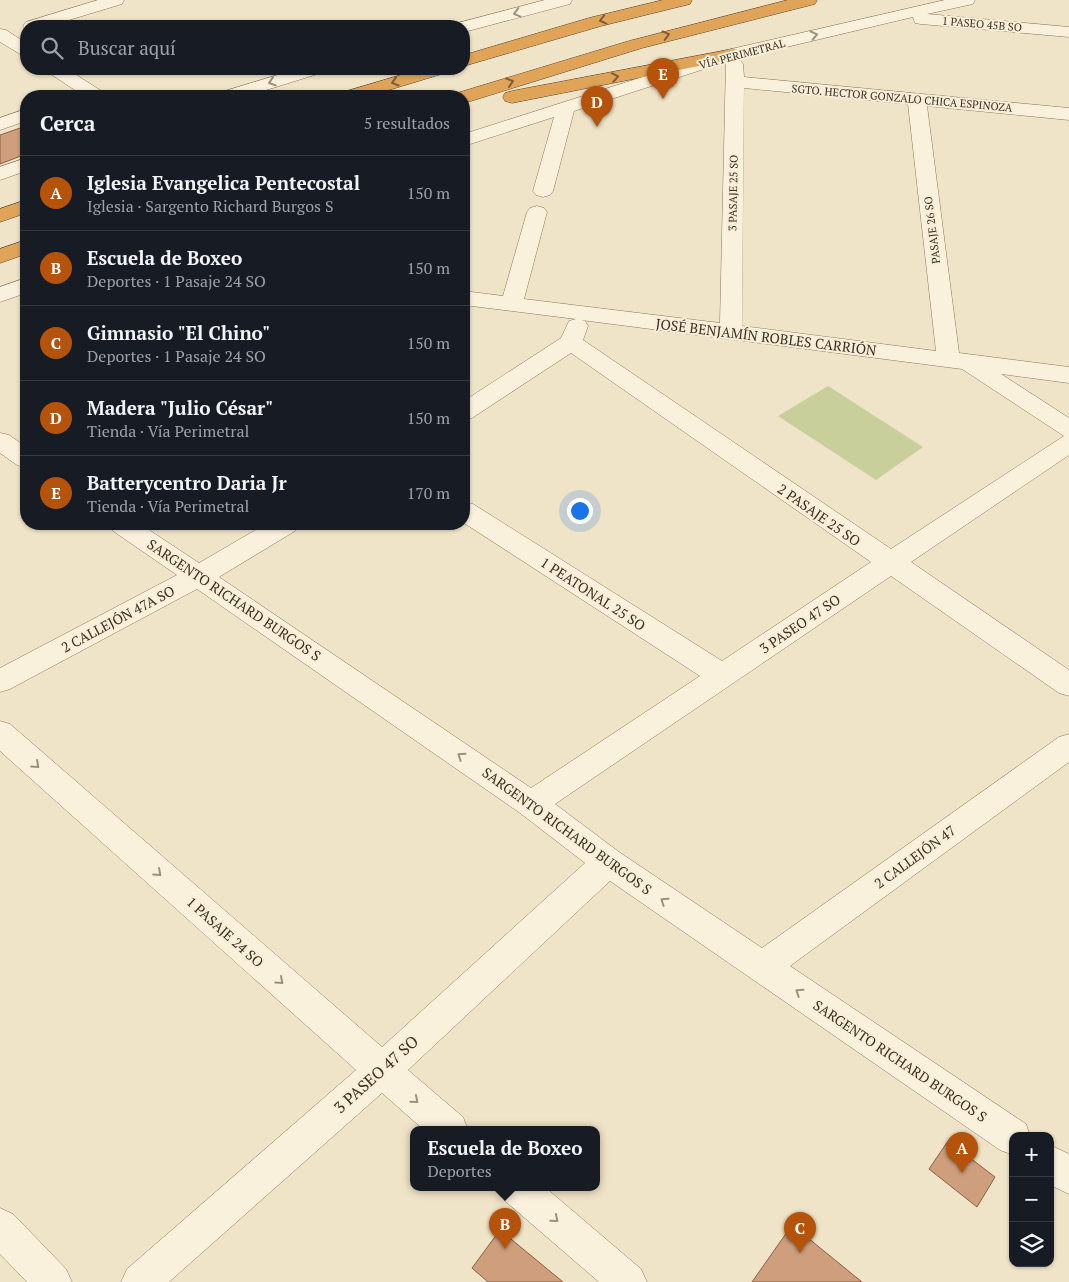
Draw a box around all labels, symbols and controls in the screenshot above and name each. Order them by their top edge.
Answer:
one-way arrow [513,7,522,17]
one-way arrow [599,14,608,25]
street label: 1 PASEO 45B SO [941,14,1023,34]
search box [20,20,470,75]
one-way arrow [810,30,819,41]
one-way arrow [661,31,669,41]
icon: search [38,34,66,62]
text: Buscar aquí [78,35,176,60]
street label: VÍA PERIMETRAL [697,36,787,72]
pin: E [647,58,679,99]
one-way arrow [610,73,619,83]
one-way arrow [268,77,277,87]
one-way arrow [391,77,399,87]
one-way arrow [505,78,514,88]
street label: SGTO. HECTOR GONZALO CHICA ESPINOZA [791,81,1013,115]
pin: D [581,86,613,127]
text: Cerca [40,109,95,137]
text: 5 resultados [364,112,450,134]
street label: 3 PASAJE 25 SO [725,155,741,231]
text: Iglesia Evangelica Pentecostal [87,170,360,195]
text: A [50,182,62,204]
text: 150 m [407,182,450,204]
text: Iglesia · Sargento Richard Burgos S [87,195,333,217]
street label: PASAJE 26 SO [921,195,943,265]
text: Escuela de Boxeo [87,245,242,270]
text: B [51,257,61,279]
text: 150 m [407,257,450,279]
text: Deportes · 1 Pasaje 24 SO [87,270,266,292]
street label: JOSÉ BENJAMÍN ROBLES CARRIÓN [655,314,877,359]
text: Gimnasio "El Chino" [87,320,270,345]
text: C [51,332,61,354]
text: 150 m [407,332,450,354]
text: Deportes · 1 Pasaje 24 SO [87,345,266,367]
text: Madera "Julio César" [87,395,273,420]
text: D [50,407,62,429]
text: 150 m [407,407,450,429]
text: Tienda · Vía Perimetral [87,420,249,442]
text: Batterycentro Daria Jr [87,470,287,495]
street label: 2 PASAJE 25 SO [774,479,865,550]
text: E [51,482,61,504]
text: 170 m [407,482,450,504]
text: Tienda · Vía Perimetral [87,495,249,517]
your location [567,498,593,524]
street label: SARGENTO RICHARD BURGOS S [144,534,325,665]
street label: 1 PEATONAL 25 SO [537,553,649,635]
street label: 2 CALLEJÓN 47A SO [58,581,178,657]
street label: 3 PASEO 47 SO [756,590,844,658]
one-way arrow [457,752,466,762]
one-way arrow [31,760,40,769]
street label: SARGENTO RICHARD BURGOS S [479,763,656,899]
street label: 2 CALLEJÓN 47 [870,821,959,893]
one-way arrow [152,867,161,876]
street label: 1 PASAJE 24 SO [183,892,268,971]
one-way arrow [661,897,670,907]
one-way arrow [274,975,283,984]
one-way arrow [795,989,804,998]
street label: SARGENTO RICHARD BURGOS S [810,995,991,1126]
street label: 3 PASEO 47 SO [329,1030,423,1118]
one-way arrow [409,1094,418,1103]
popup [410,1126,600,1191]
pin: A [946,1132,978,1173]
map controls [1009,1132,1054,1267]
button: + [1009,1132,1054,1177]
text: Escuela de Boxeo [427,1135,583,1160]
text: Deportes [427,1160,492,1182]
button: − [1009,1177,1054,1222]
pin: B [489,1208,521,1249]
pin: C [784,1212,816,1253]
one-way arrow [549,1214,558,1223]
button: layers [1009,1222,1054,1267]

